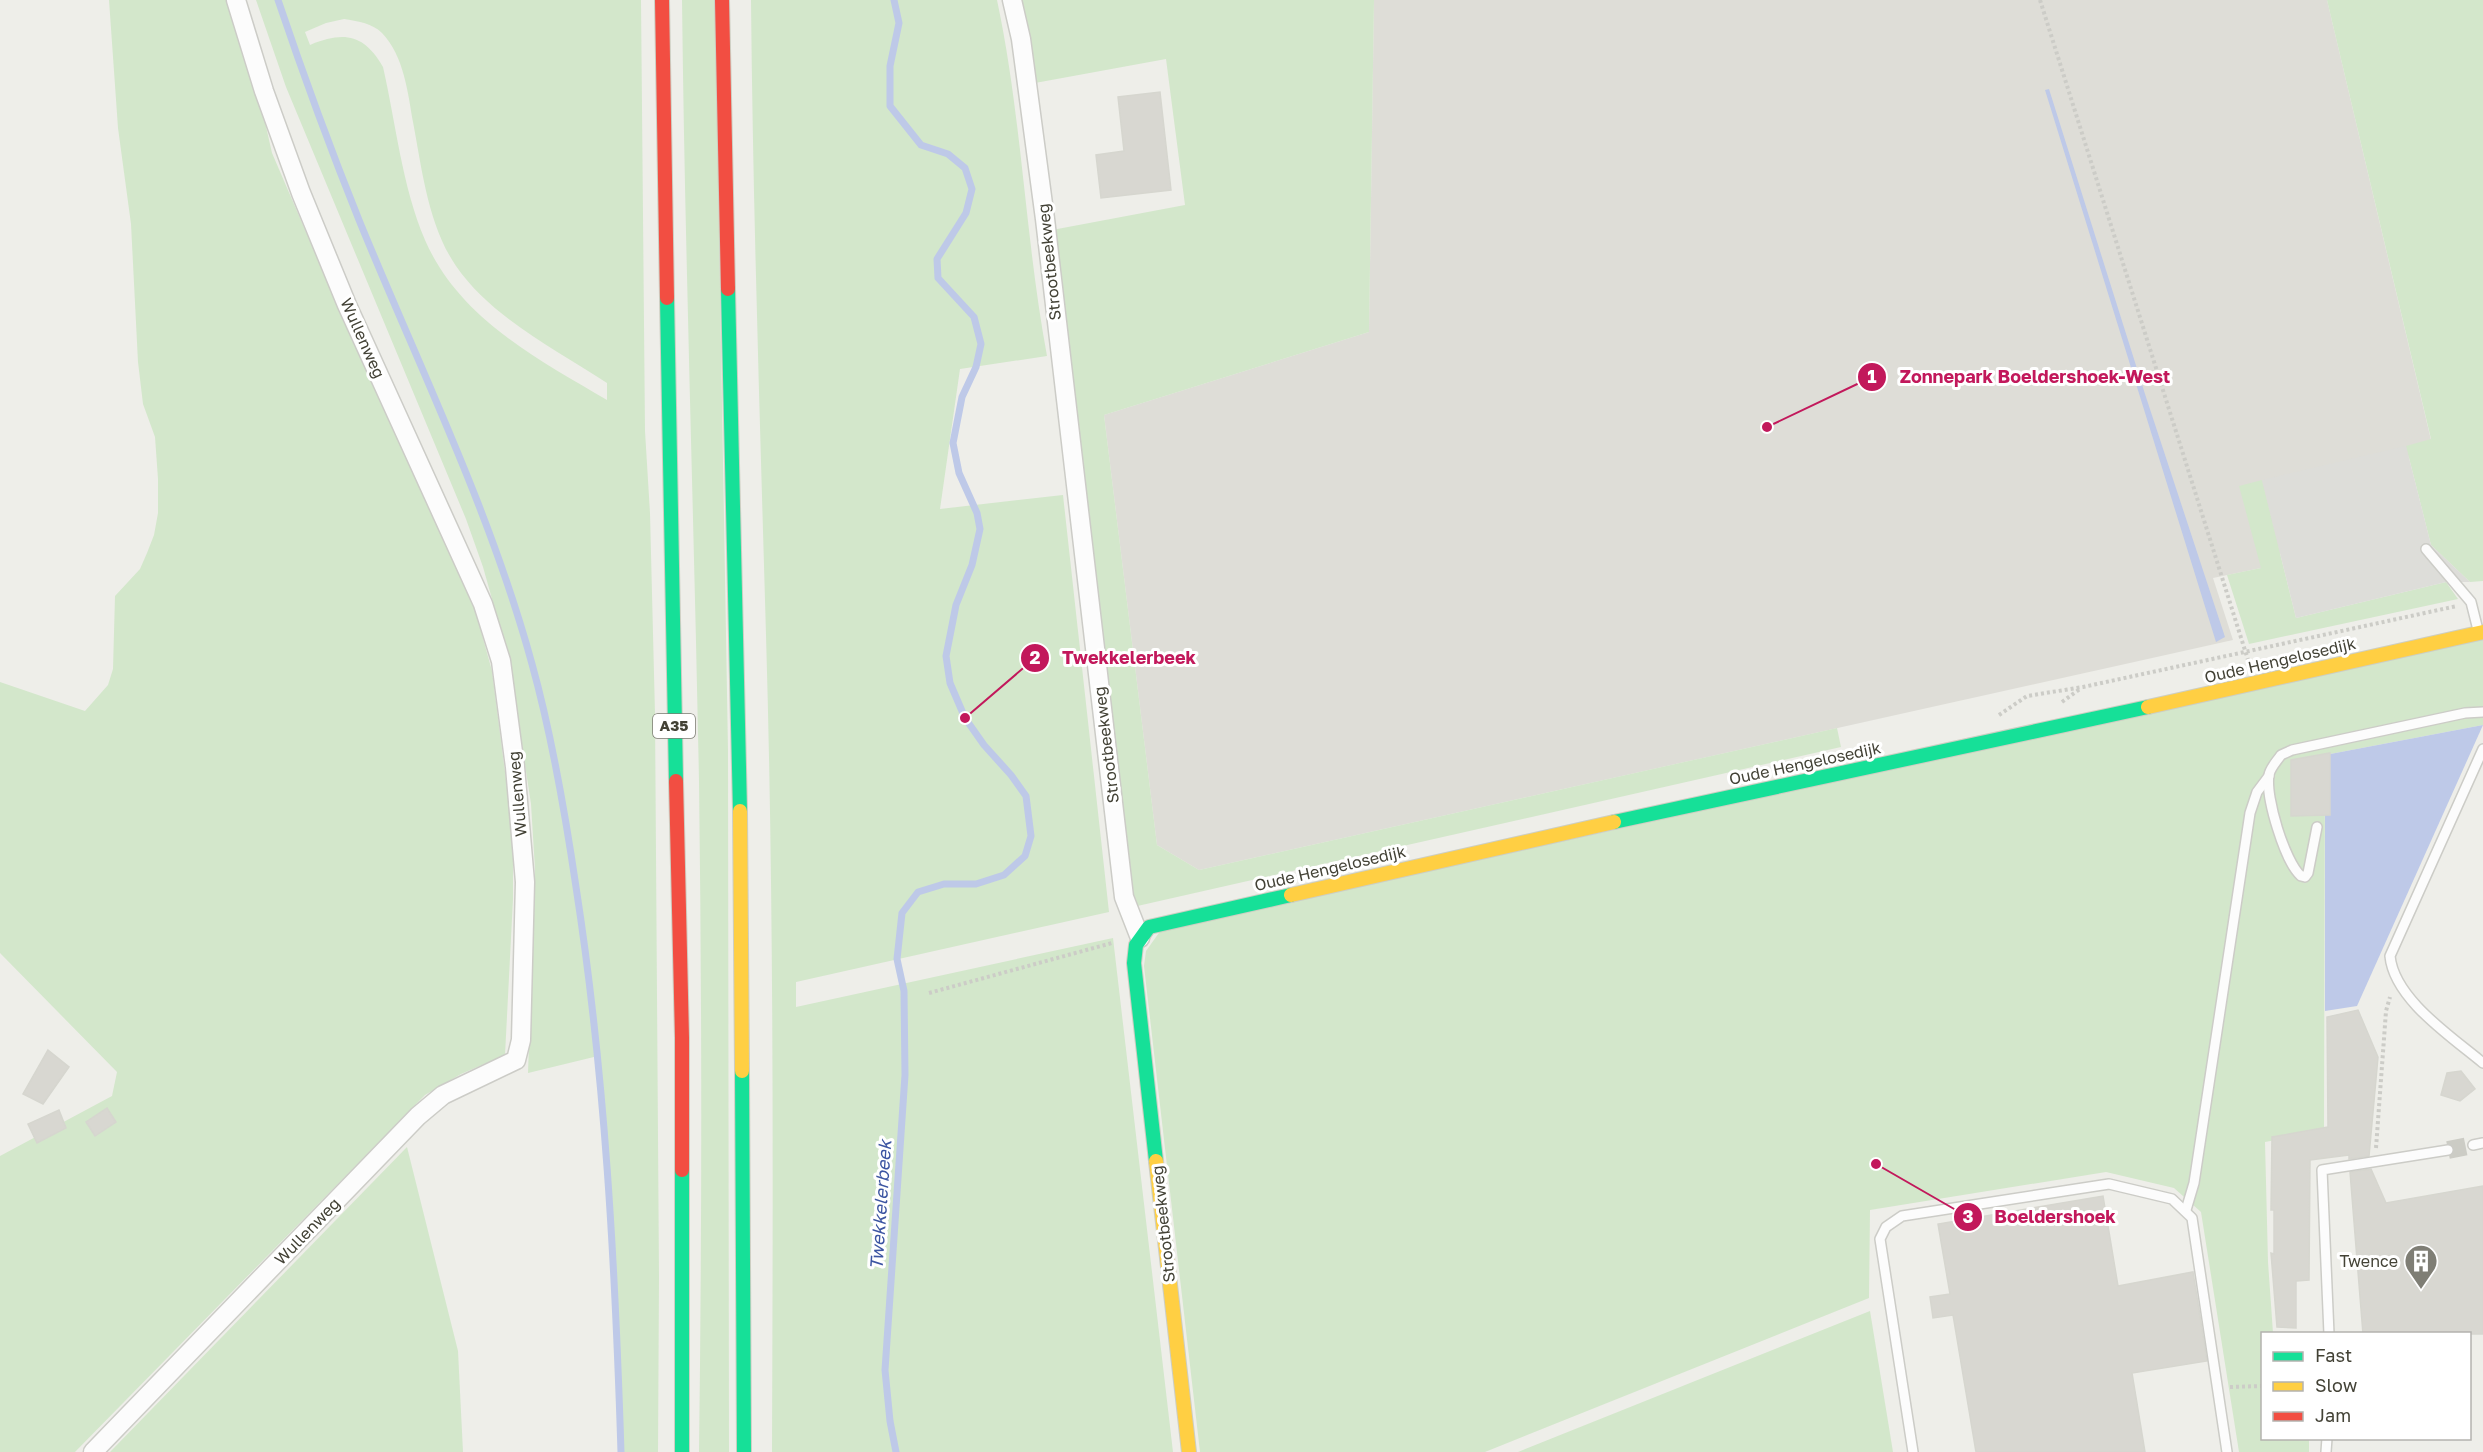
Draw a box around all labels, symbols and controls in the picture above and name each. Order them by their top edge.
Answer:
street label: Strootbeekweg [1033,203,1065,321]
street label: Wullenweg [336,295,390,381]
callout: Zonnepark Boeldershoek-West [1857,359,2182,395]
text: 1 [1867,365,1877,387]
text: Zonnepark Boeldershoek-West [1900,365,2170,387]
street label: Oude Hengelosedijk [2202,633,2358,687]
callout: Twekkelerbeek [1020,640,1209,676]
text: 2 [1030,646,1041,668]
text: Twekkelerbeek [1062,646,1197,668]
street label: Strootbeekweg [1089,685,1123,805]
road number: A35 [653,714,695,738]
street label: Oude Hengelosedijk [1727,737,1883,789]
street label: Wullenweg [503,750,531,838]
street label: Oude Hengelosedijk [1252,841,1408,895]
water label: Twekkelerbeek [864,1138,896,1271]
street label: Strootbeekweg [1147,1165,1179,1283]
street label: Wullenweg [270,1193,344,1269]
callout: Boeldershoek [1953,1199,2128,1235]
text: 3 [1963,1205,1974,1227]
text: Boeldershoek [1994,1205,2116,1227]
building icon: Twence [2403,1243,2439,1290]
place label: Twence [2340,1251,2398,1271]
legend [2261,1332,2471,1440]
text: Fast [2315,1344,2352,1366]
text: Slow [2315,1374,2358,1396]
text: Jam [2315,1404,2351,1426]

